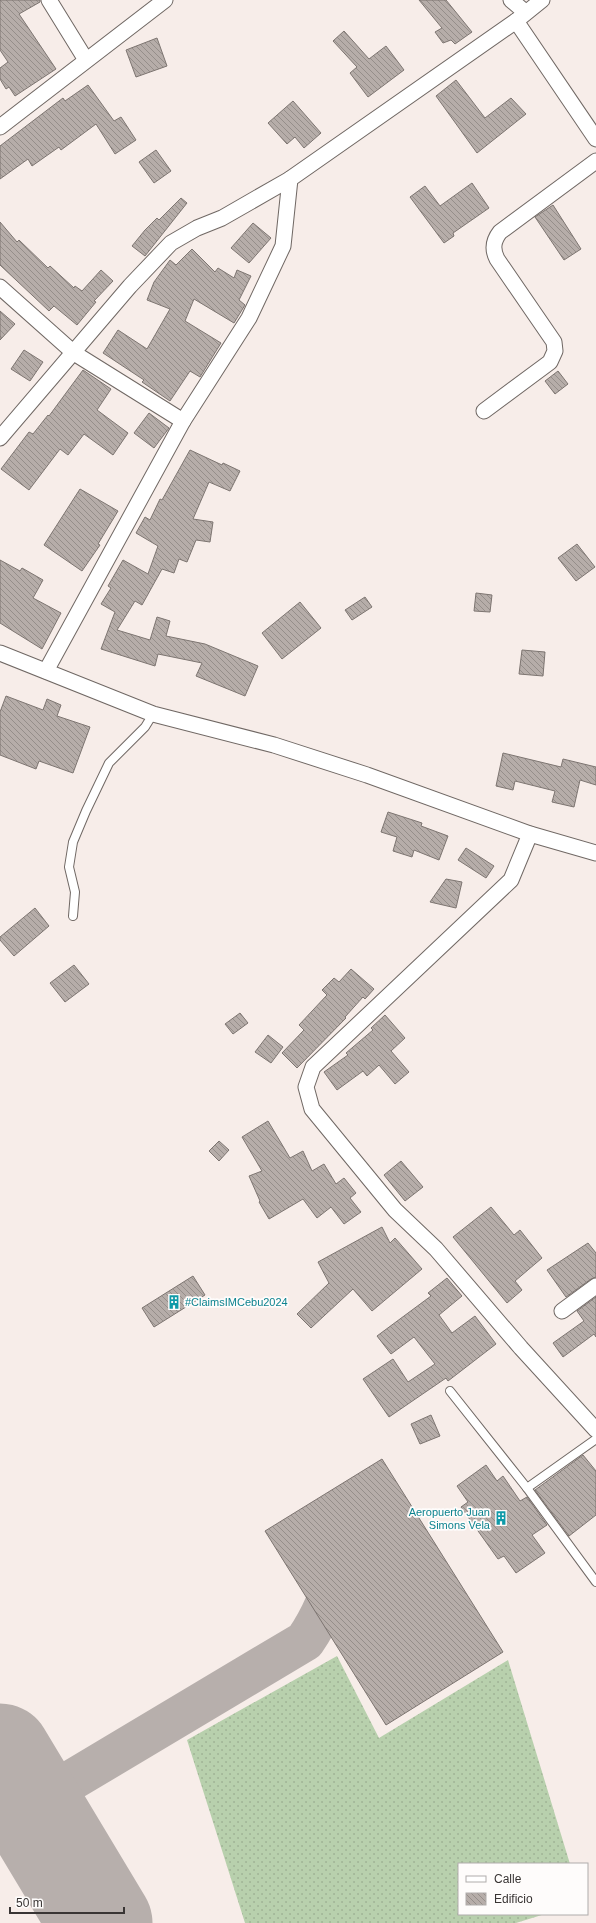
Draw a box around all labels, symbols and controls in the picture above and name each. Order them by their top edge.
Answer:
building icon: #ClaimsIMCebu2024 [166,1294,182,1310]
place label: #ClaimsIMCebu2024 [185,1296,288,1308]
place label: Aeropuerto Juan Simons Vela [409,1506,491,1531]
building icon: Aeropuerto Juan Simons Vela [493,1510,509,1526]
legend [458,1863,588,1915]
text: Calle [494,1872,522,1886]
scale bar [10,1889,124,1915]
text: Edificio [494,1892,533,1906]
text: 50 m [16,1896,43,1910]

